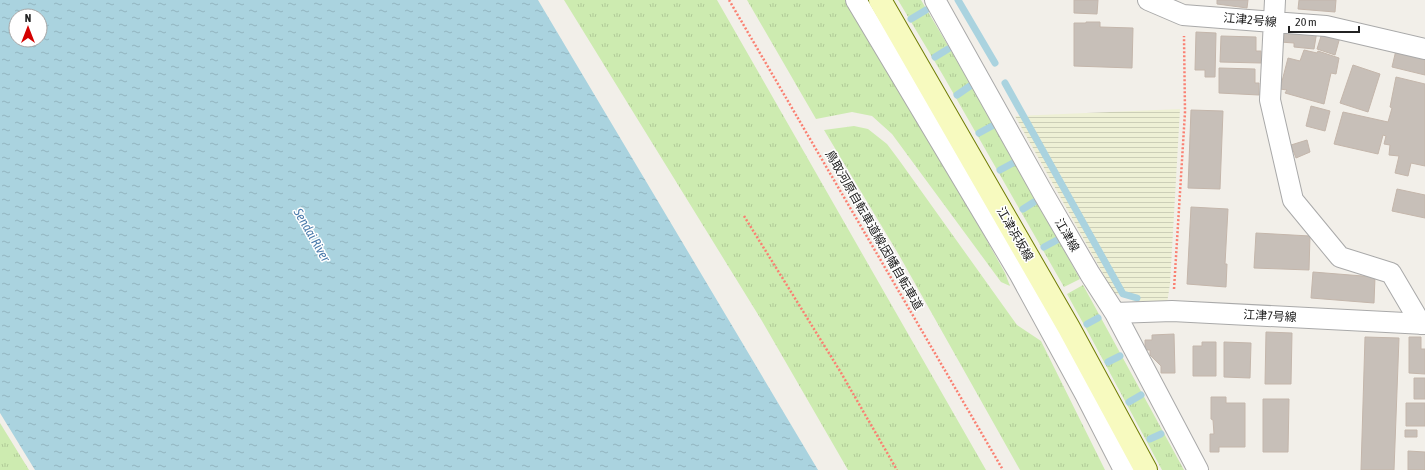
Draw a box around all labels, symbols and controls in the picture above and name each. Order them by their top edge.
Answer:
north arrow [8,8,48,48]
scale bar [1289,8,1359,34]
street label: 江津2号線 [1223,11,1277,29]
text: N [25,12,31,24]
text: 20 m [1295,15,1317,29]
street label: 鳥取河原自転車道線;因幡自転車道 [822,148,926,312]
water label: Sendai River [290,205,334,265]
street label: 江津浜坂線 [994,205,1036,263]
street label: 江津線 [1052,216,1082,254]
street label: 江津7号線 [1243,308,1297,324]

